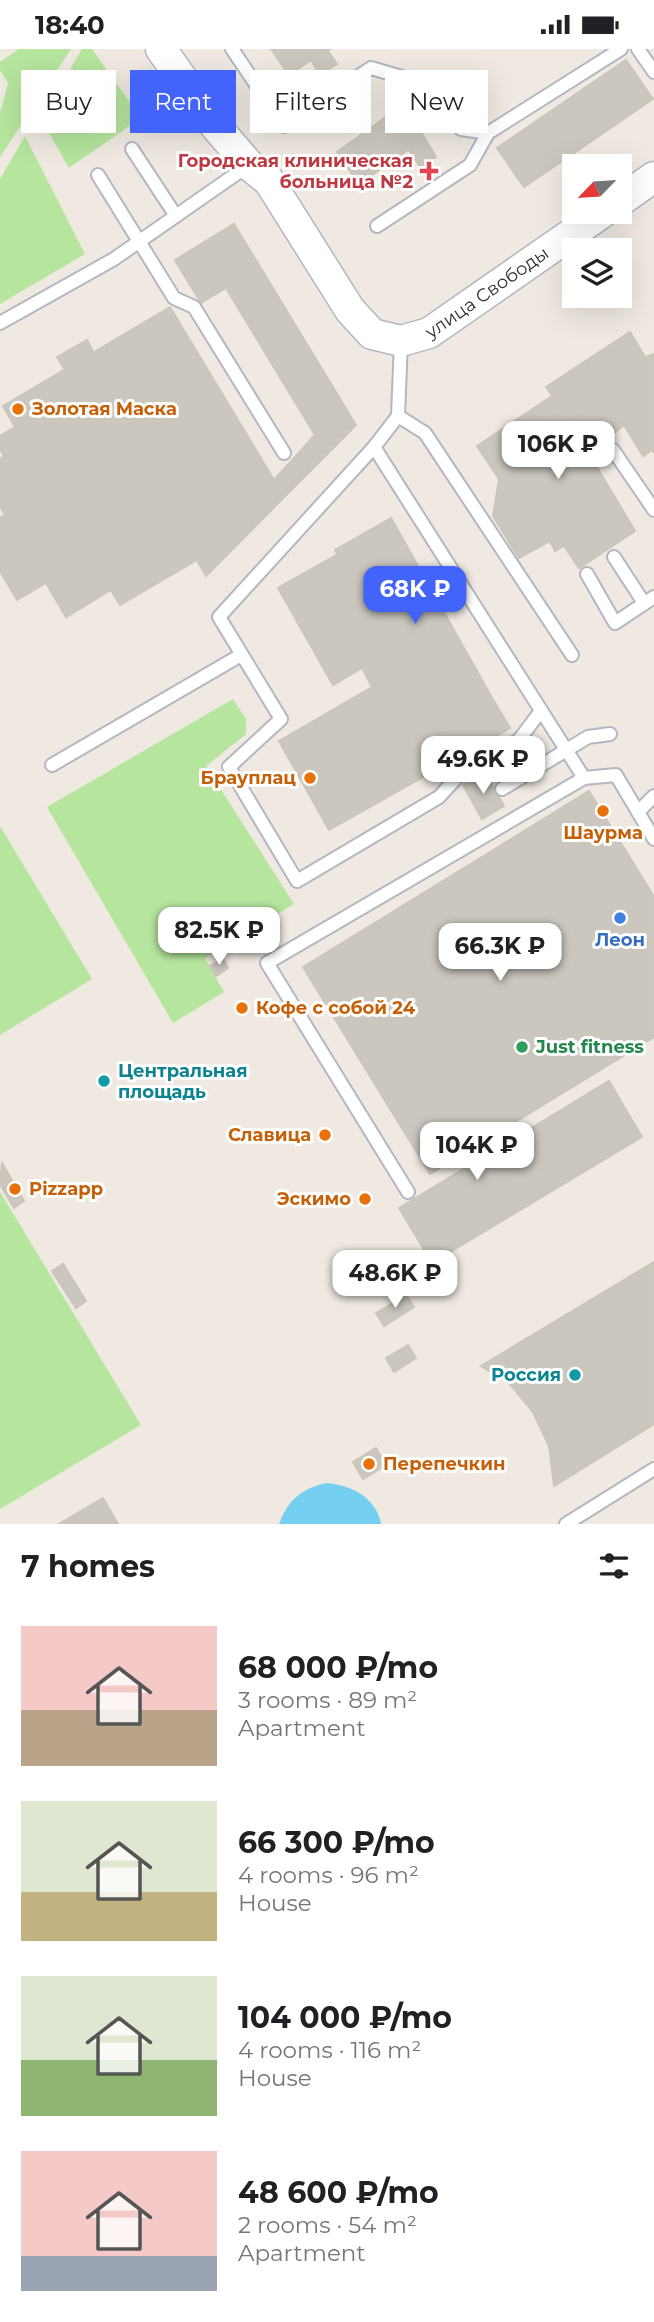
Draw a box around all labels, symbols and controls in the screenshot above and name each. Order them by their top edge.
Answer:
text: 18:40 [35,9,105,41]
chip: Buy [21,70,116,133]
chip: Rent [130,70,236,133]
chip: Filters [250,70,371,133]
chip: New [385,70,488,133]
place label: Городская клиническая больница №2 [178,150,413,193]
north arrow [562,154,632,224]
map controls [562,154,632,308]
marker: Городская клиническая больница №2 [419,161,439,181]
button: layers [562,238,632,308]
street label: улица Свободы [420,242,553,344]
place label: Золотая Маска [31,398,177,420]
marker: Золотая Маска [10,401,26,417]
pin: 106K ₽ [501,421,615,481]
text: 106K ₽ [518,430,598,458]
pin: 68K ₽ [366,567,464,626]
text: 68K ₽ [379,575,451,603]
pin: 49.6K ₽ [418,737,548,796]
text: 49.6K ₽ [437,745,529,773]
place label: Брауплац [201,767,296,789]
marker: Брауплац [302,770,318,786]
marker: Шаурма [595,803,611,819]
place label: Шаурма [563,822,643,844]
pin: 82.5K ₽ [154,907,284,967]
marker: Леон [612,910,628,926]
text: 82.5K ₽ [174,916,264,944]
pin: 66.3K ₽ [435,923,565,983]
place label: Леон [595,929,645,951]
text: 66.3K ₽ [455,932,545,960]
place label: Кофе с собой 24 [256,997,416,1019]
marker: Кофе с собой 24 [234,1000,250,1016]
place label: Just fitness [535,1036,644,1058]
marker: Just fitness [514,1039,530,1055]
place label: Центральная площадь [118,1060,247,1103]
marker: Центральная площадь [96,1073,112,1089]
pin: 104K ₽ [420,1123,534,1182]
place label: Славица [228,1124,311,1146]
marker: Славица [317,1127,333,1143]
text: 104K ₽ [436,1131,518,1159]
place label: Pizzapp [29,1178,103,1200]
marker: Pizzapp [7,1181,23,1197]
place label: Эскимо [277,1188,351,1210]
marker: Эскимо [357,1191,373,1207]
pin: 48.6K ₽ [330,1251,460,1310]
text: 48.6K ₽ [348,1259,442,1287]
place label: Россия [491,1364,561,1386]
marker: Россия [567,1367,583,1383]
place label: Перепечкин [383,1453,505,1475]
marker: Перепечкин [361,1456,377,1472]
icon: filters [595,1547,633,1585]
text: 7 homes [21,1548,155,1585]
text: 68 000 ₽/mo [238,1649,438,1686]
icon: home [77,1654,161,1738]
text: 3 rooms · 89 m² [238,1686,417,1714]
text: Apartment [238,1714,366,1742]
text: 66 300 ₽/mo [238,1824,435,1861]
icon: home [77,1829,161,1913]
text: 4 rooms · 96 m² [238,1861,419,1889]
text: House [238,1889,312,1917]
text: 104 000 ₽/mo [238,1999,452,2036]
icon: home [77,2004,161,2088]
text: 4 rooms · 116 m² [238,2036,421,2064]
text: House [238,2064,312,2092]
text: 48 600 ₽/mo [238,2174,439,2211]
icon: home [77,2179,161,2263]
text: 2 rooms · 54 m² [238,2211,417,2239]
text: Apartment [238,2239,366,2267]

